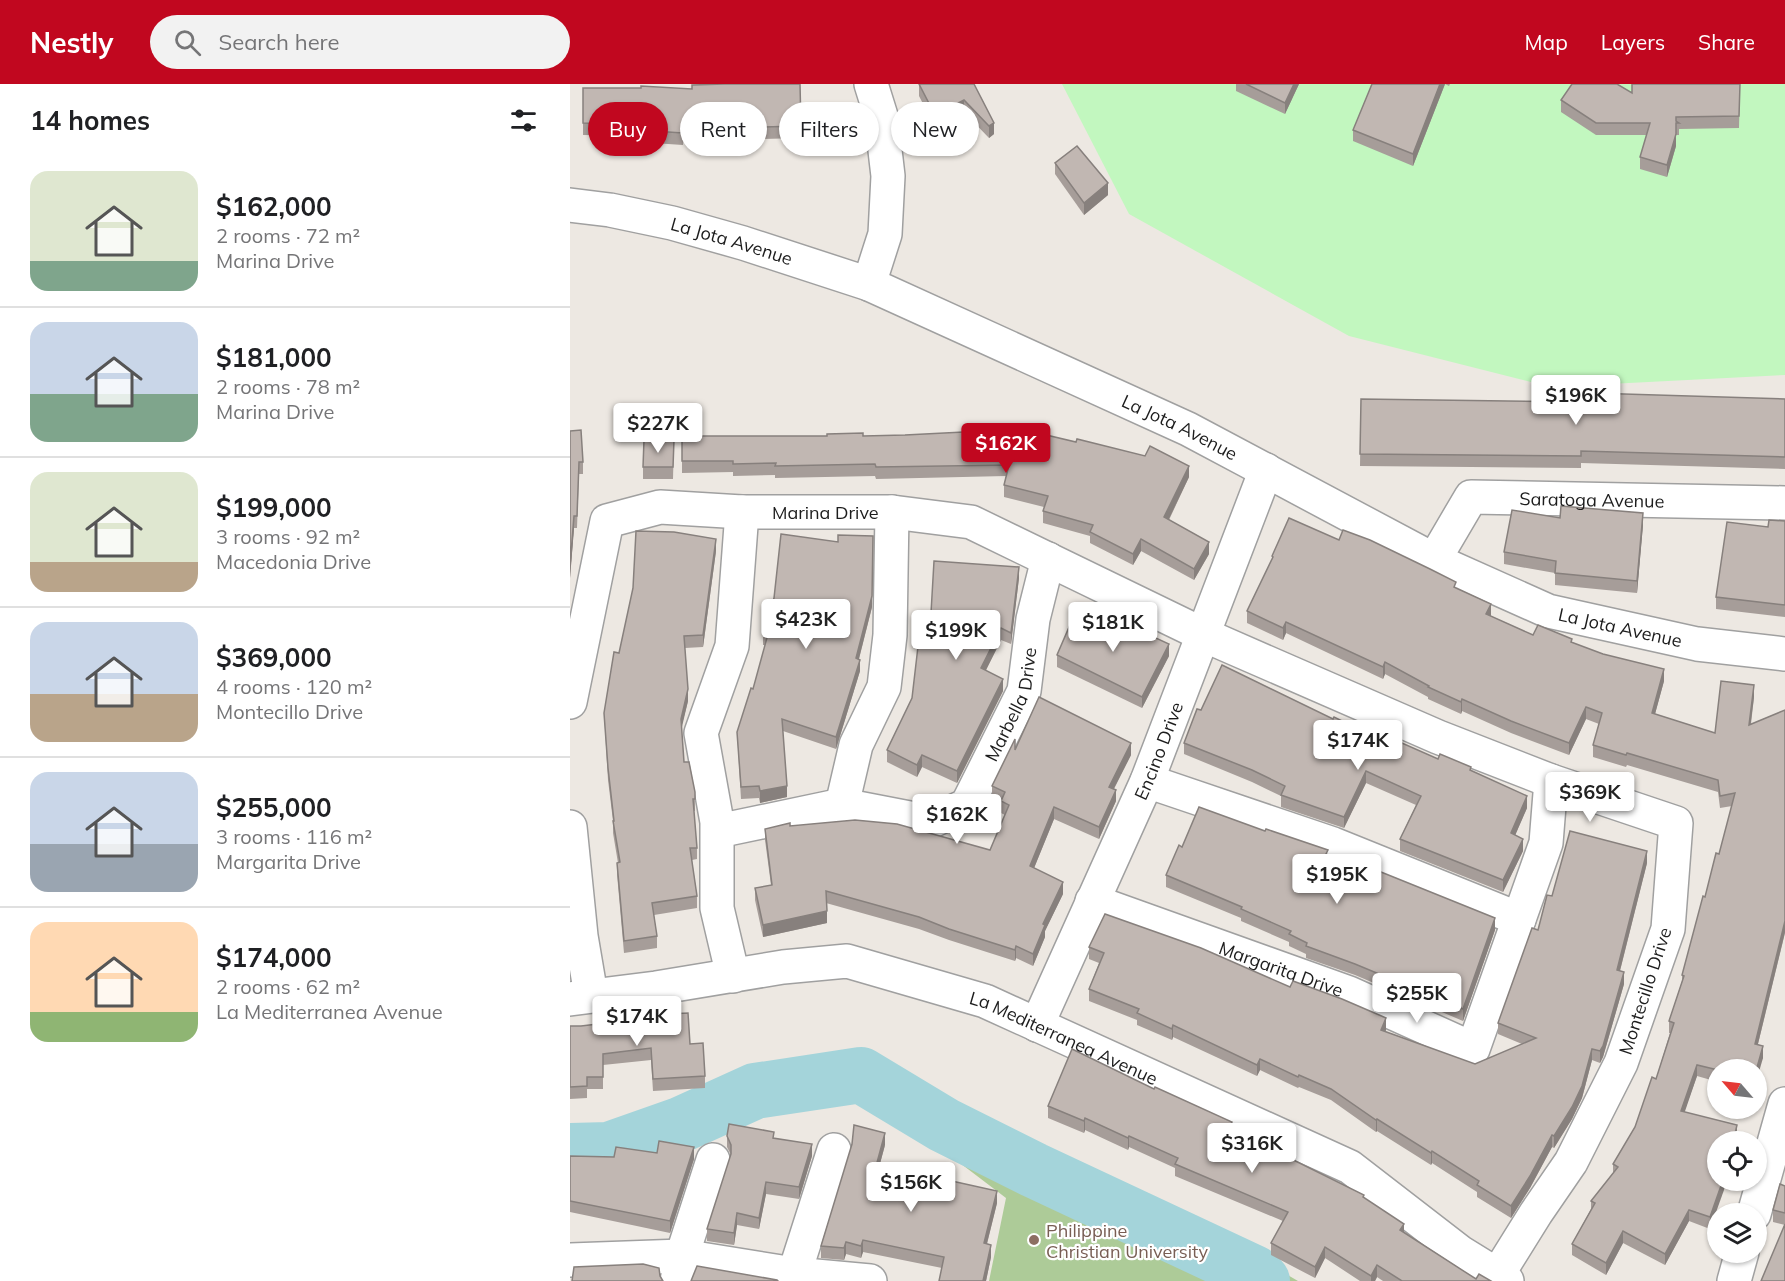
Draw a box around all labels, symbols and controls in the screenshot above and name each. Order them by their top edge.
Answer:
search box [150,15,570,69]
text: Nestly [30,25,114,60]
icon: search [171,26,204,59]
text: Search here [219,28,339,56]
text: Map [1525,29,1568,55]
text: Layers [1601,29,1665,55]
text: Share [1698,29,1755,55]
chip: Buy [588,102,668,156]
chip: Rent [680,102,767,156]
chip: Filters [779,102,879,156]
chip: New [891,102,979,156]
text: 14 homes [30,104,150,137]
icon: filters [507,104,540,137]
text: $162,000 [216,190,332,223]
icon: home [78,195,150,267]
street label: La Jota Avenue [668,212,796,270]
text: 2 rooms · 72 m² [216,223,360,248]
text: Marina Drive [216,248,334,273]
text: $181,000 [216,341,332,374]
icon: home [78,346,150,418]
text: 2 rooms · 78 m² [216,374,360,399]
pin: $196K [1534,375,1618,426]
text: $196K [1545,382,1607,407]
street label: La Jota Avenue [1118,389,1242,465]
text: Marina Drive [216,399,334,424]
pin: $227K [616,403,700,454]
text: $227K [627,410,689,435]
pin: $162K [964,423,1048,474]
text: $162K [975,430,1037,455]
street label: Saratoga Avenue [1519,486,1665,512]
text: $199,000 [216,491,332,524]
icon: home [78,496,150,568]
street label: Marina Drive [772,501,879,524]
text: 3 rooms · 92 m² [216,524,360,549]
text: Macedonia Drive [216,549,371,574]
pin: $423K [764,599,848,650]
pin: $181K [1071,602,1155,653]
street label: La Jota Avenue [1556,602,1684,652]
text: $423K [775,606,837,631]
text: $181K [1082,609,1144,634]
pin: $199K [914,610,998,661]
text: $199K [925,617,987,642]
text: $369,000 [216,641,332,674]
icon: home [78,646,150,718]
street label: Marbella Drive [979,646,1041,765]
text: 4 rooms · 120 m² [216,674,372,699]
street label: Encino Drive [1129,698,1188,803]
text: Montecillo Drive [216,699,363,724]
pin: $174K [1316,720,1400,771]
text: $174K [1327,727,1389,752]
pin: $369K [1548,772,1632,823]
text: $369K [1559,779,1621,804]
text: $255,000 [216,791,332,824]
pin: $162K [915,794,999,845]
icon: home [78,796,150,868]
text: $162K [926,801,988,826]
text: 3 rooms · 116 m² [216,824,372,849]
text: Margarita Drive [216,849,361,874]
pin: $195K [1295,854,1379,905]
text: $195K [1306,861,1368,886]
street label: Montecillo Drive [1614,924,1676,1058]
street label: Margarita Drive [1216,936,1347,1002]
text: $174,000 [216,941,332,974]
icon: home [78,946,150,1018]
pin: $255K [1375,973,1459,1024]
text: 2 rooms · 62 m² [216,974,360,999]
text: $255K [1386,980,1448,1005]
street label: La Mediterranea Avenue [967,986,1162,1090]
pin: $174K [595,996,679,1047]
text: La Mediterranea Avenue [216,999,443,1024]
text: $174K [606,1003,668,1028]
north arrow [1707,1059,1767,1119]
map controls [1707,1059,1767,1263]
pin: $316K [1210,1123,1294,1174]
text: $316K [1221,1130,1283,1155]
button: locate [1707,1131,1767,1191]
pin: $156K [869,1162,953,1213]
text: $156K [880,1169,942,1194]
button: layers [1707,1203,1767,1263]
place label: Philippine Christian University [1046,1219,1208,1263]
marker: Philippine Christian University [1027,1233,1041,1247]

